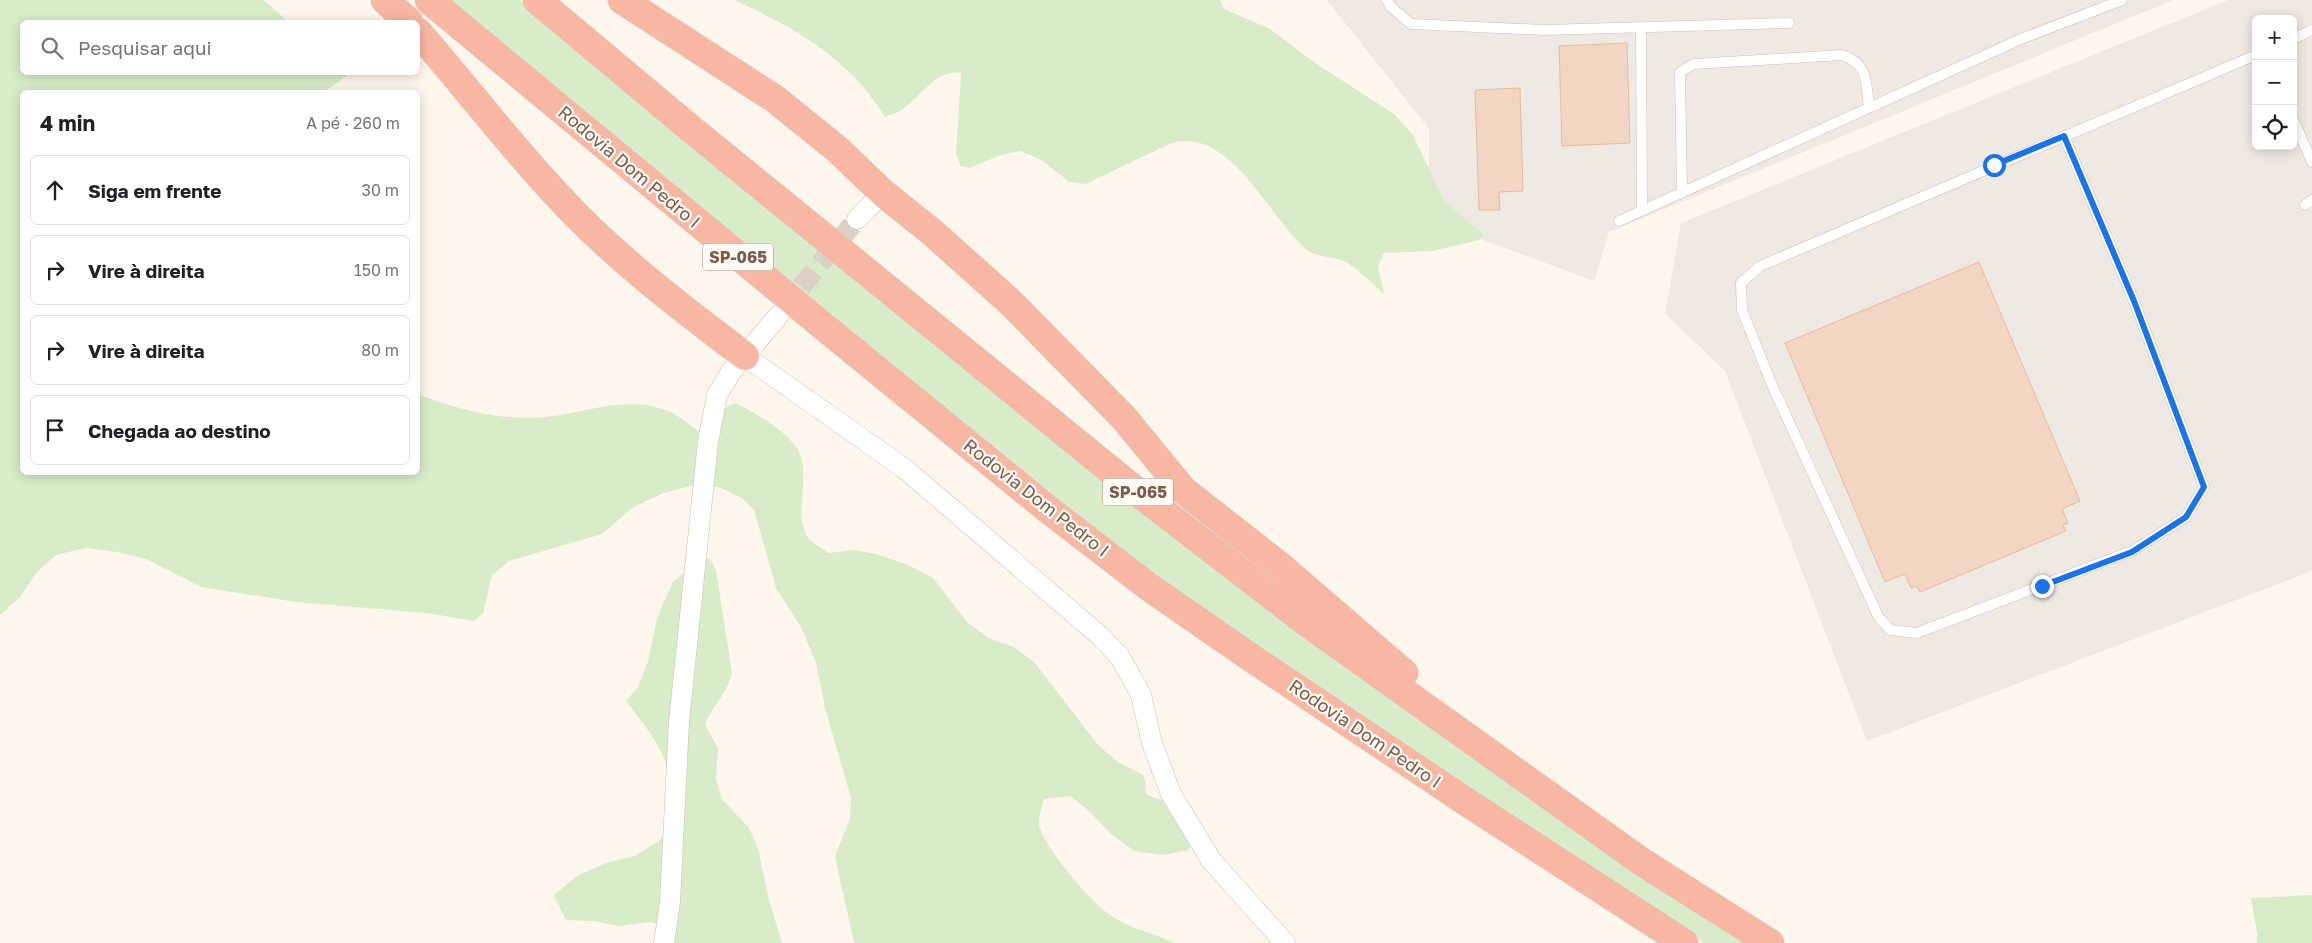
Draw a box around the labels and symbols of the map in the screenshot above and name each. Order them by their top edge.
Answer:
street label: Rodovia Dom Pedro I [554,100,705,232]
route start [1983,154,2006,177]
road number: SP-065 [703,243,773,270]
street label: Rodovia Dom Pedro I [959,434,1114,561]
road number: SP-065 [1103,478,1173,506]
route end [2031,575,2054,598]
street label: Rodovia Dom Pedro I [1285,674,1446,792]

